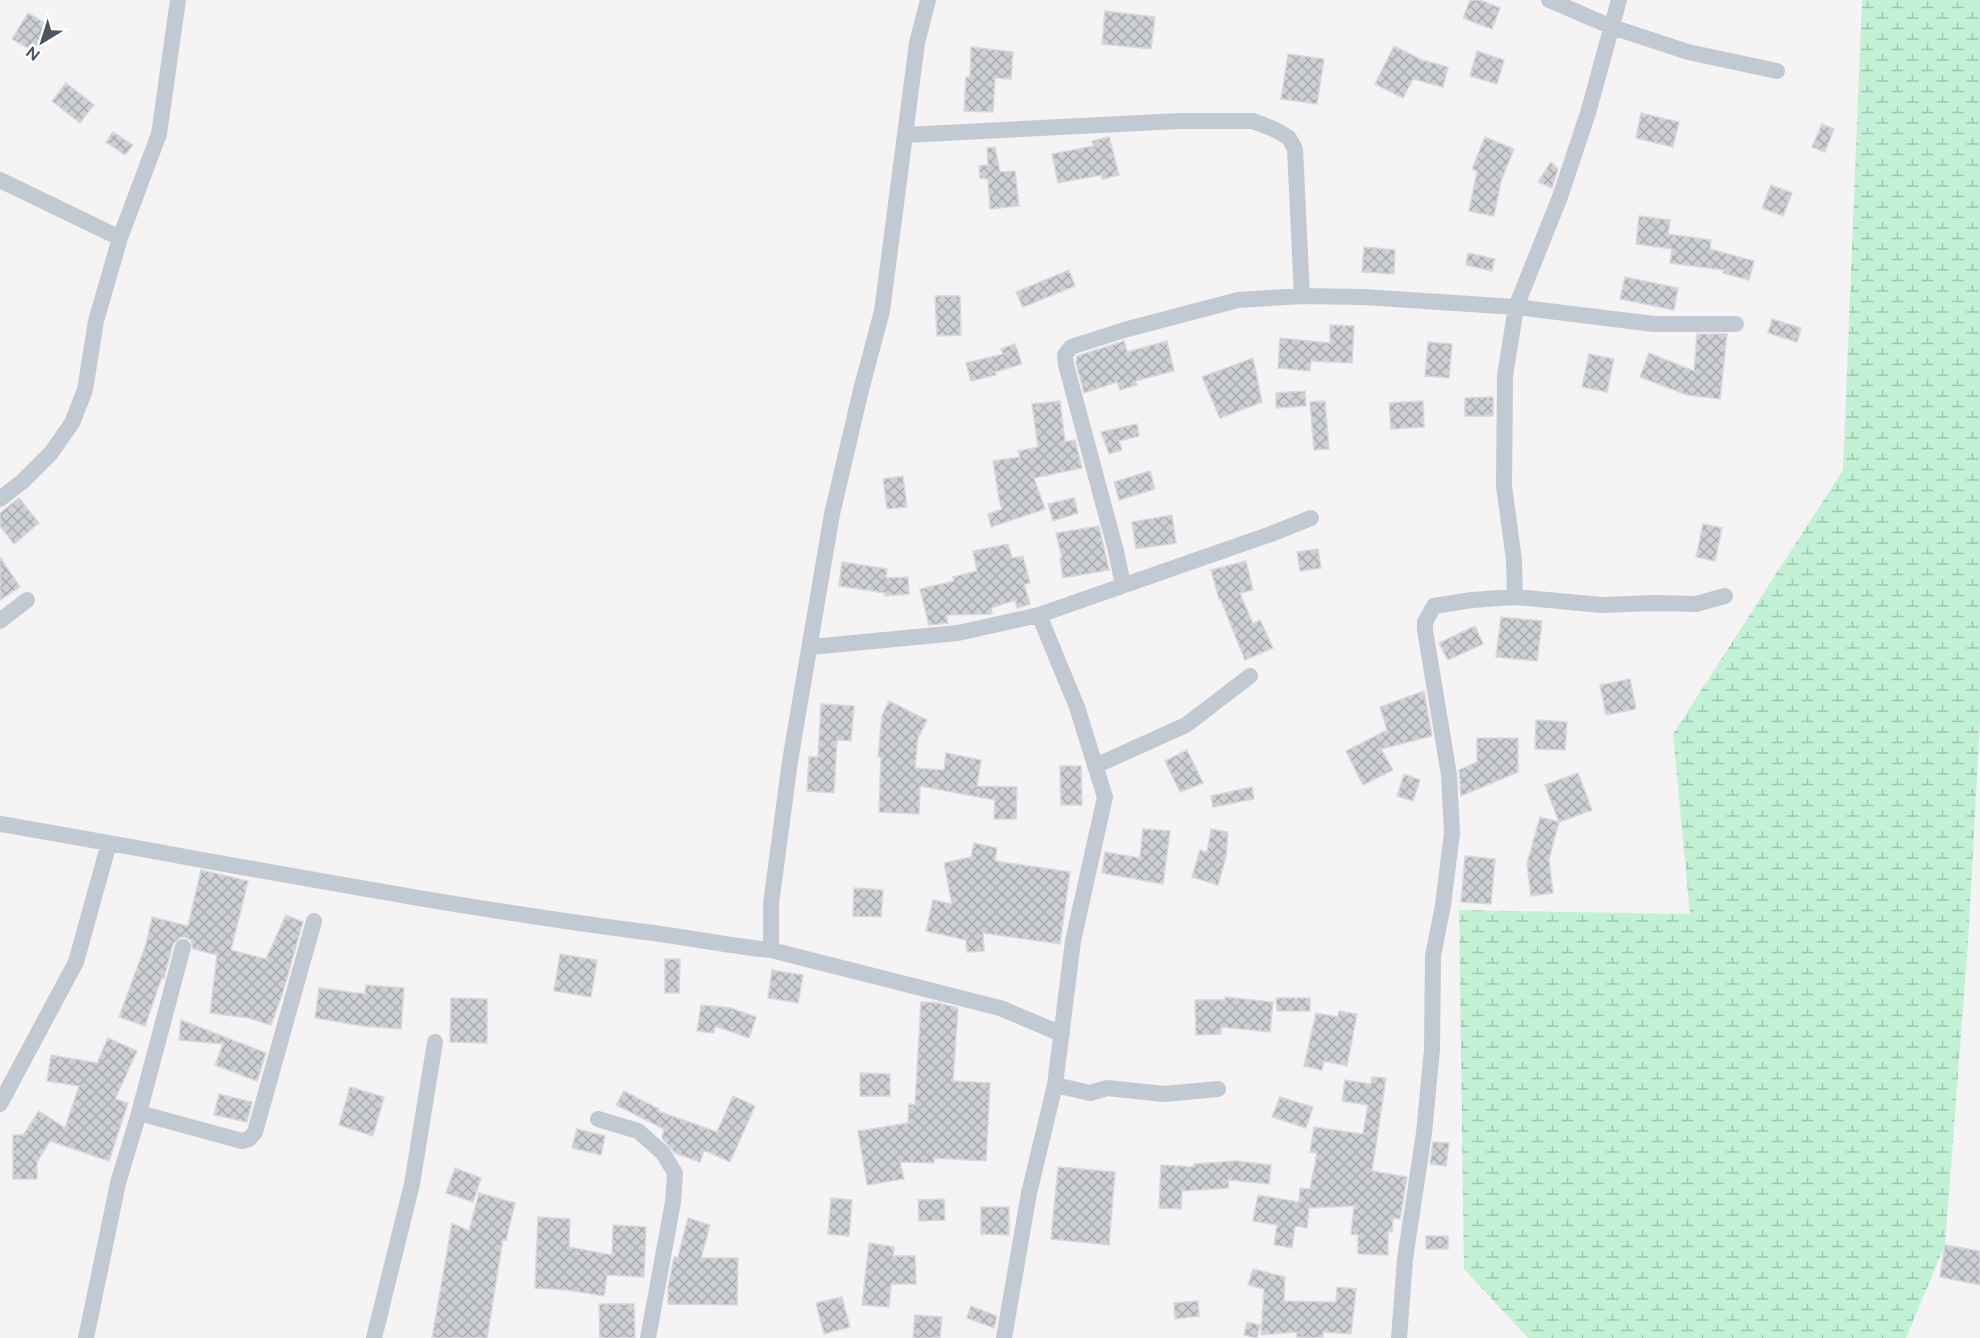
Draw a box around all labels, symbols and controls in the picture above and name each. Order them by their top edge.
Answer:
north arrow [12,12,72,72]
text: N [22,42,44,65]

